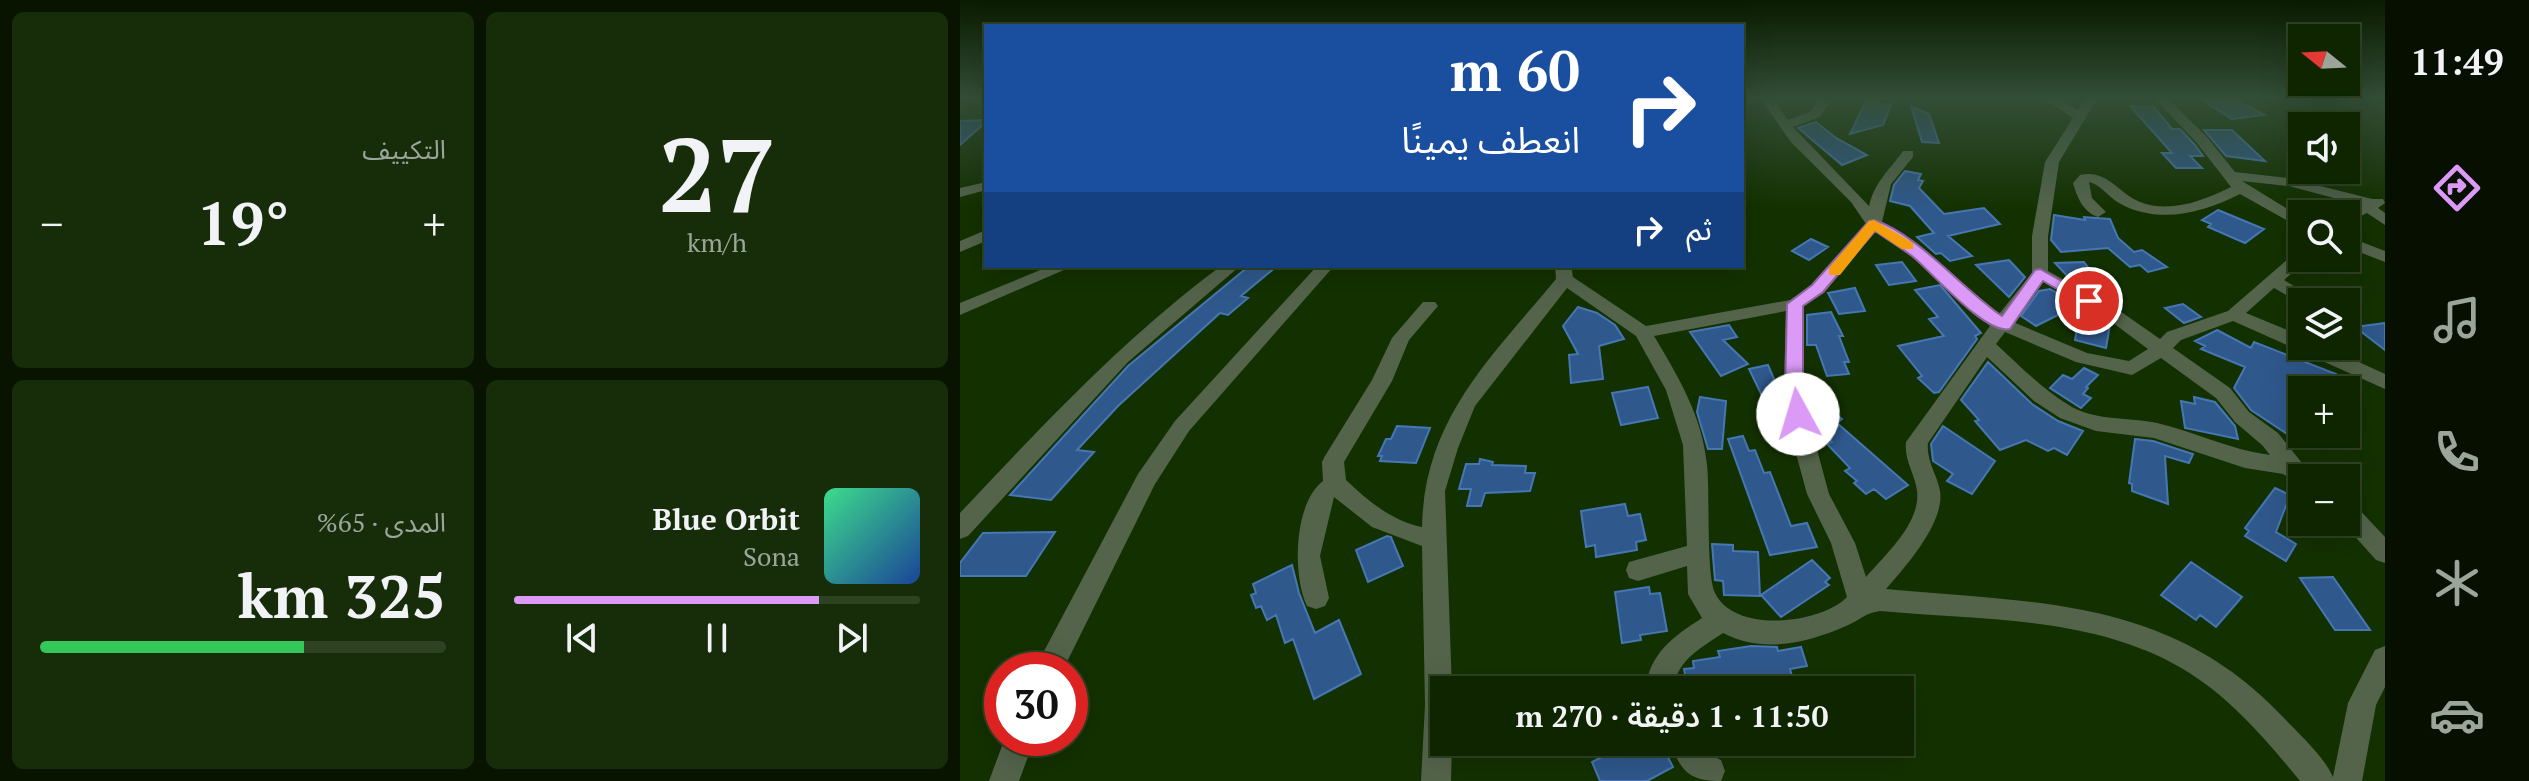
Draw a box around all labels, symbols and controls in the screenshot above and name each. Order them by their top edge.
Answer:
north arrow [2288,24,2360,96]
map controls [2288,24,2360,536]
text: 60 m [1450,33,1580,107]
text: 11:49 [2410,38,2504,85]
icon: right [1608,56,1712,160]
text: 27 [658,104,776,242]
button: sound [2288,112,2360,184]
text: انعطف يمينًا [1401,116,1580,163]
text: التكييف [362,132,446,166]
icon: directions [2429,160,2485,216]
text: 19° [197,183,289,262]
text: − [40,194,63,253]
text: + [423,194,446,253]
button: search [2288,200,2360,272]
icon: right [1626,208,1670,252]
text: ثم [1686,209,1712,249]
text: km/h [687,225,747,259]
pin [2055,267,2123,335]
icon: arrive [2067,279,2111,323]
button: layers [2288,288,2360,360]
icon: music [2429,292,2485,348]
position arrow [1756,372,1840,456]
button: + [2288,376,2360,448]
icon: phone [2429,424,2485,480]
button: − [2288,464,2360,536]
text: Blue Orbit [653,499,800,539]
text: المدى · 65% [317,505,446,539]
text: Sona [743,539,800,573]
icon: climate [2429,555,2485,611]
text: 325 km [238,556,446,635]
icon: previous [560,616,604,660]
icon: pause [695,616,739,660]
icon: next [830,616,874,660]
speed limit sign: 30 [984,652,1088,756]
icon: car [2429,687,2485,743]
text: 11:50 · 1 دقيقة · 270 m [1516,696,1828,736]

